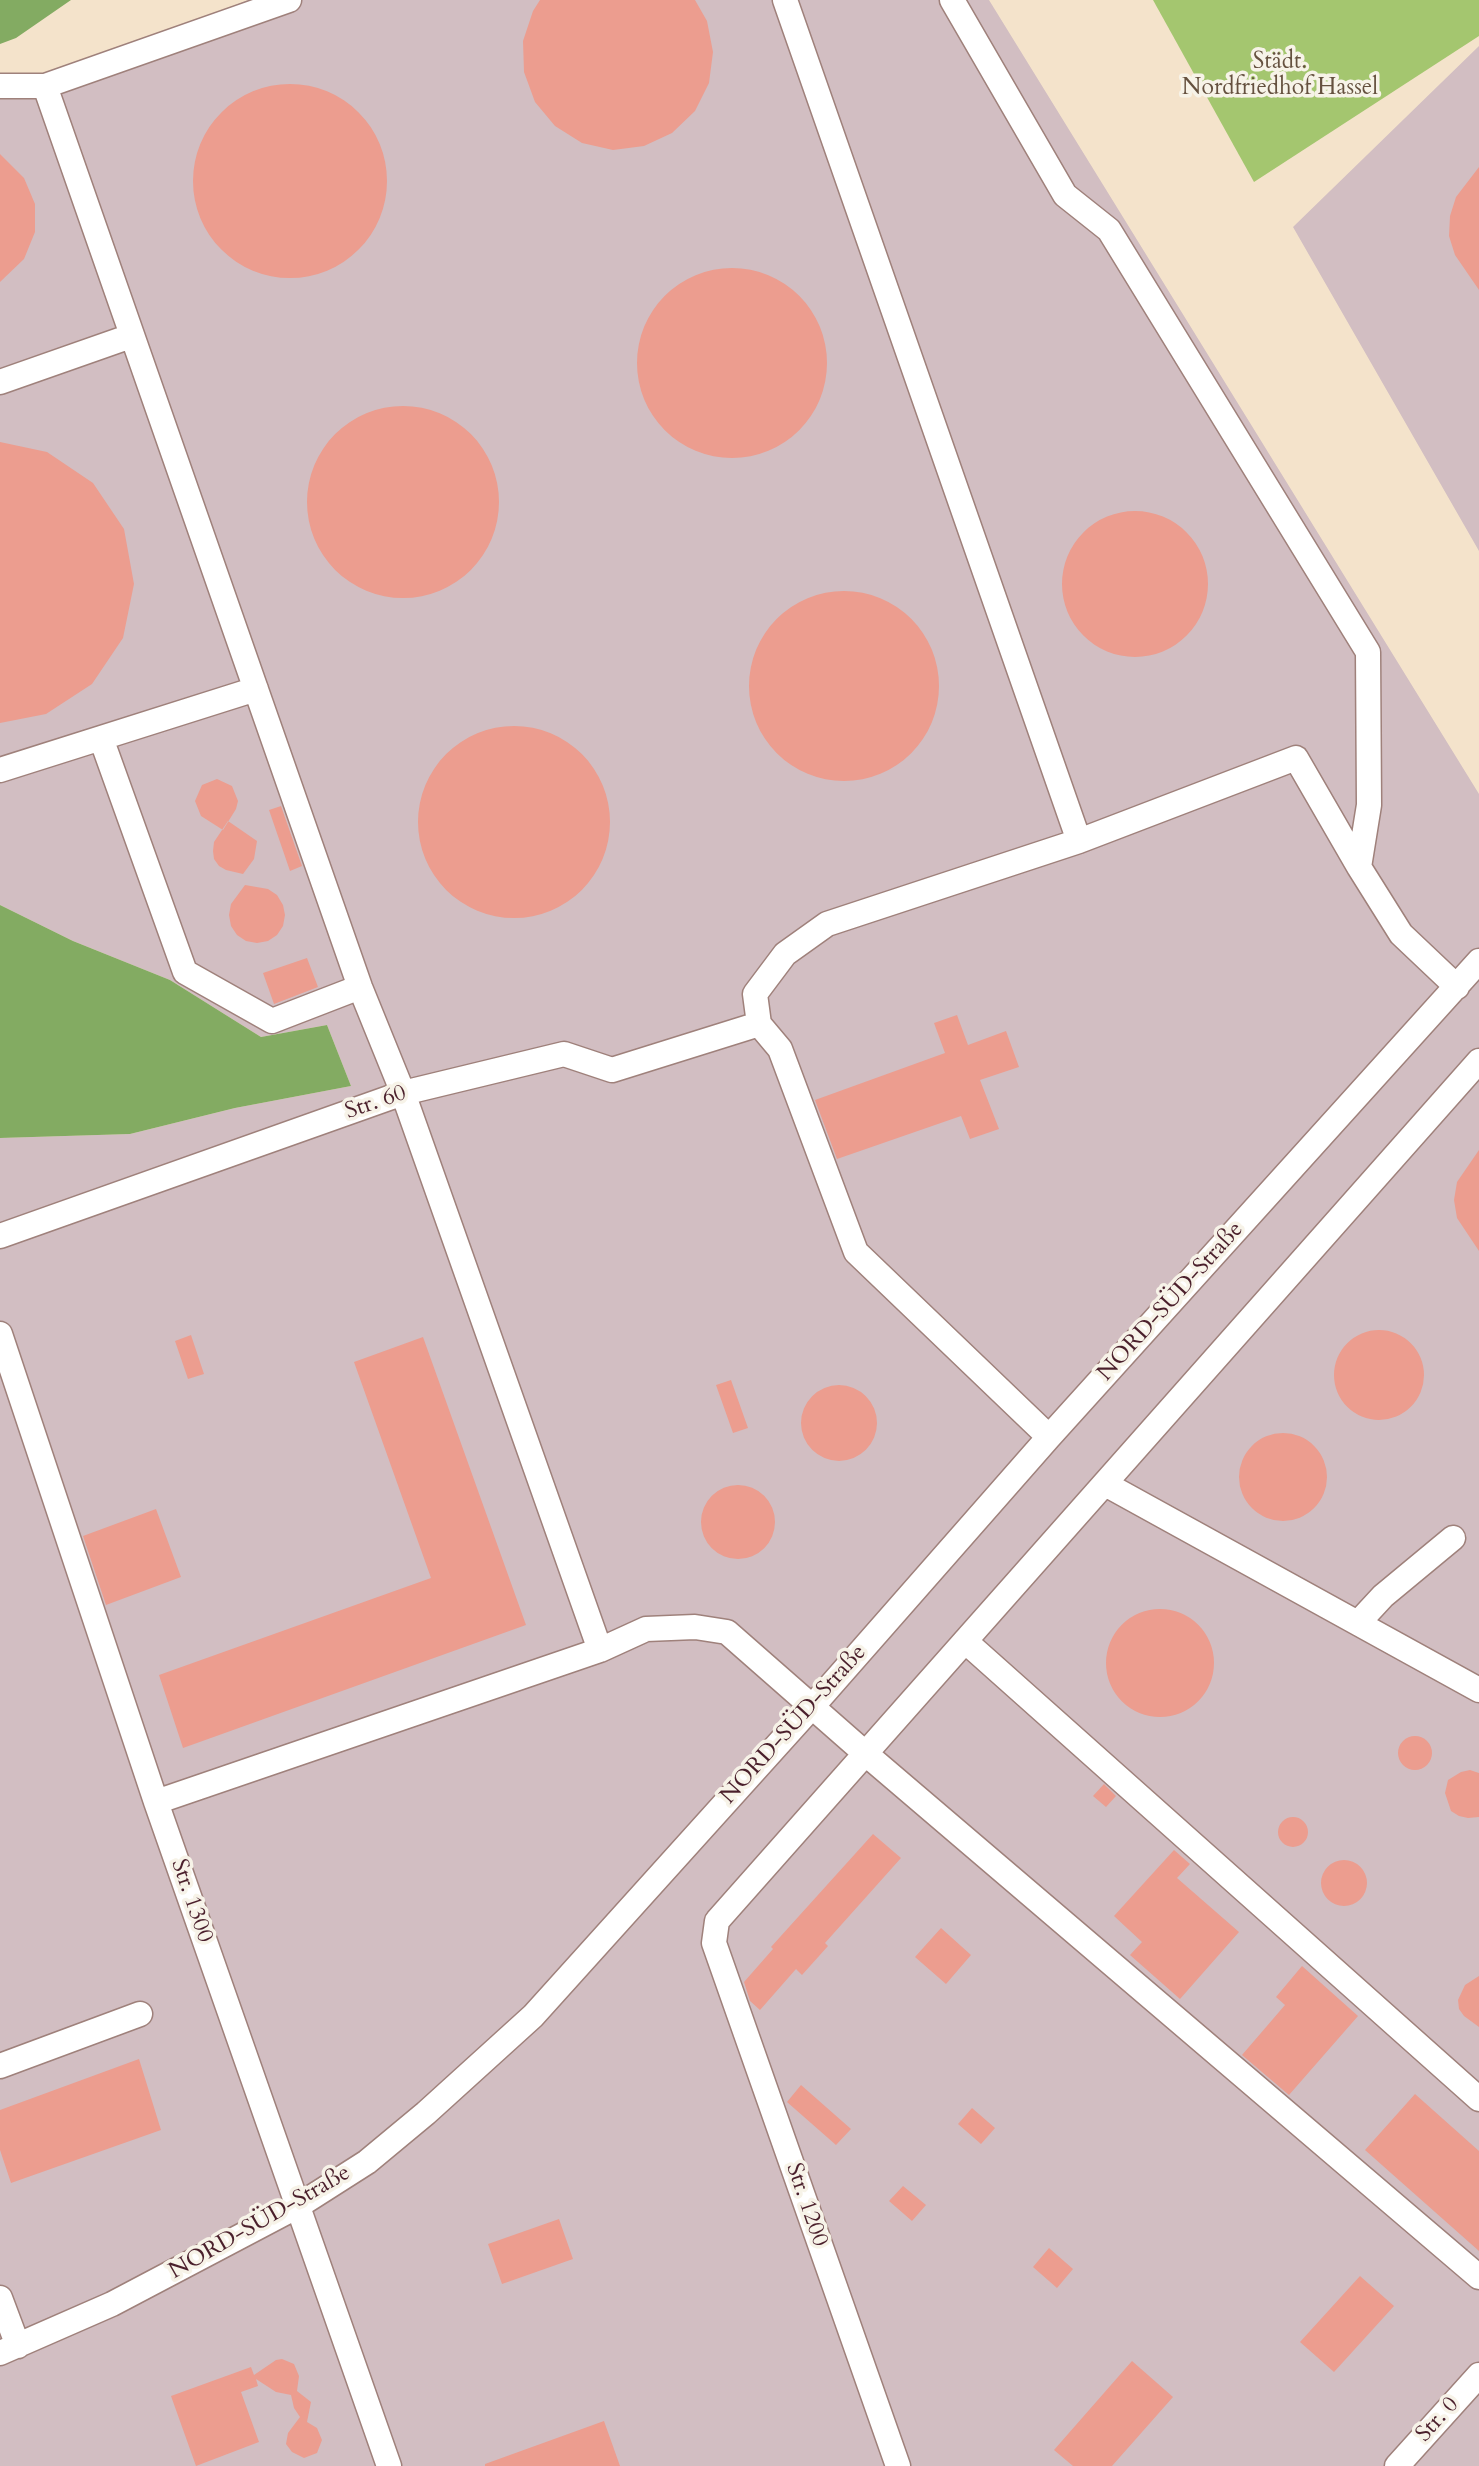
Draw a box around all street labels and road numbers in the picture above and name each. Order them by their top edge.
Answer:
street label: Str. 60 [342,1080,410,1126]
street label: NORD-SÜD-Straße [1092,1217,1250,1387]
street label: NORD-SÜD-Straße [715,1640,873,1810]
street label: Str. 1300 [164,1856,218,1946]
street label: NORD-SÜD-Straße [164,2160,356,2286]
street label: Str. 1200 [779,2160,833,2250]
street label: Str. 0 [1411,2392,1465,2448]

